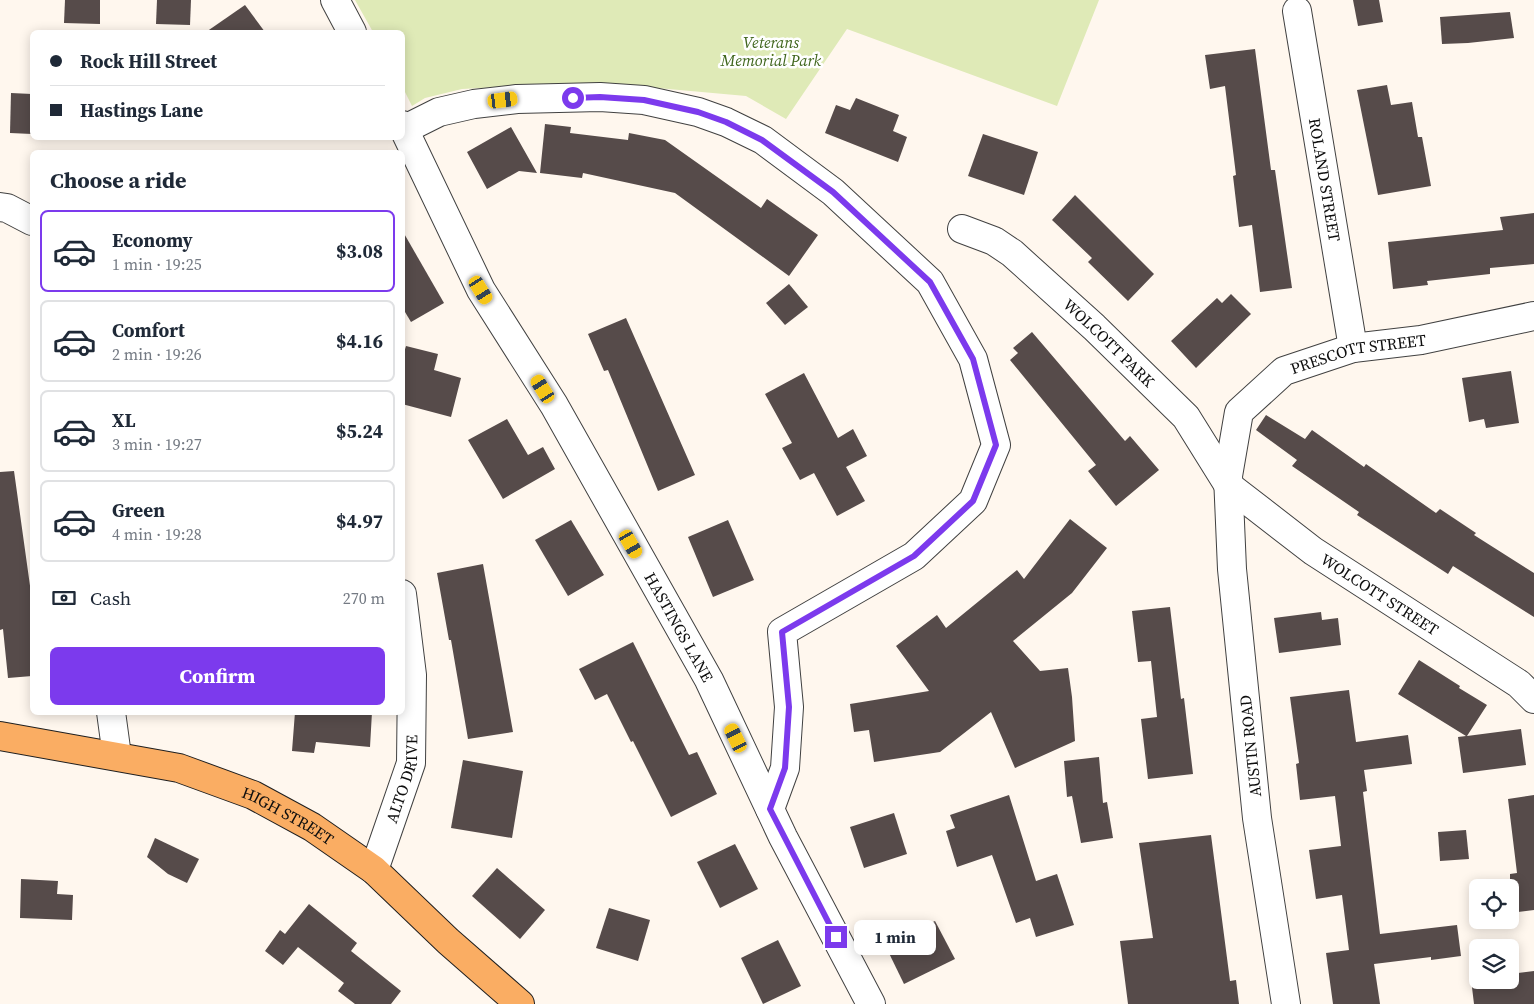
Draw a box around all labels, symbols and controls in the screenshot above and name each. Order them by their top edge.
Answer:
park label: Veterans Memorial Park [720,31,822,71]
text: Rock Hill Street [80,48,217,74]
route start [562,87,584,109]
car [487,91,518,109]
text: Hastings Lane [80,97,203,123]
street label: ROLAND STREET [1304,116,1346,243]
text: Choose a ride [50,165,187,195]
text: Economy [112,227,193,253]
icon: car [52,229,97,274]
text: $3.08 [336,238,383,264]
text: 1 min · 19:25 [112,253,202,275]
car [466,273,495,307]
street label: WOLCOTT PARK [1059,293,1160,392]
text: Comfort [112,317,185,343]
icon: car [52,319,97,364]
text: $4.16 [336,328,383,354]
street label: PRESCOTT STREET [1287,328,1427,379]
text: 2 min · 19:26 [112,343,202,365]
car [528,372,557,406]
text: XL [112,407,135,433]
icon: car [52,409,97,454]
text: $5.24 [336,418,383,444]
text: 3 min · 19:27 [112,433,202,455]
text: Green [112,497,165,523]
icon: car [52,499,97,544]
text: $4.97 [336,508,383,534]
text: 4 min · 19:28 [112,523,202,545]
car [617,527,644,561]
street label: WOLCOTT STREET [1317,548,1443,641]
street label: HASTINGS LANE [639,568,719,686]
icon: cash [50,584,78,612]
text: Cash [90,585,131,611]
text: 270 m [343,587,385,609]
button: Confirm [50,647,385,705]
street label: AUSTIN ROAD [1234,694,1266,798]
car [722,721,749,755]
street label: ALTO DRIVE [380,734,422,826]
street label: HIGH STREET [239,781,339,850]
map controls [1469,879,1519,989]
button: locate [1469,879,1519,929]
callout: 1 min [854,920,936,954]
route end [825,926,847,948]
text: 1 min [874,926,916,948]
button: layers [1469,939,1519,989]

